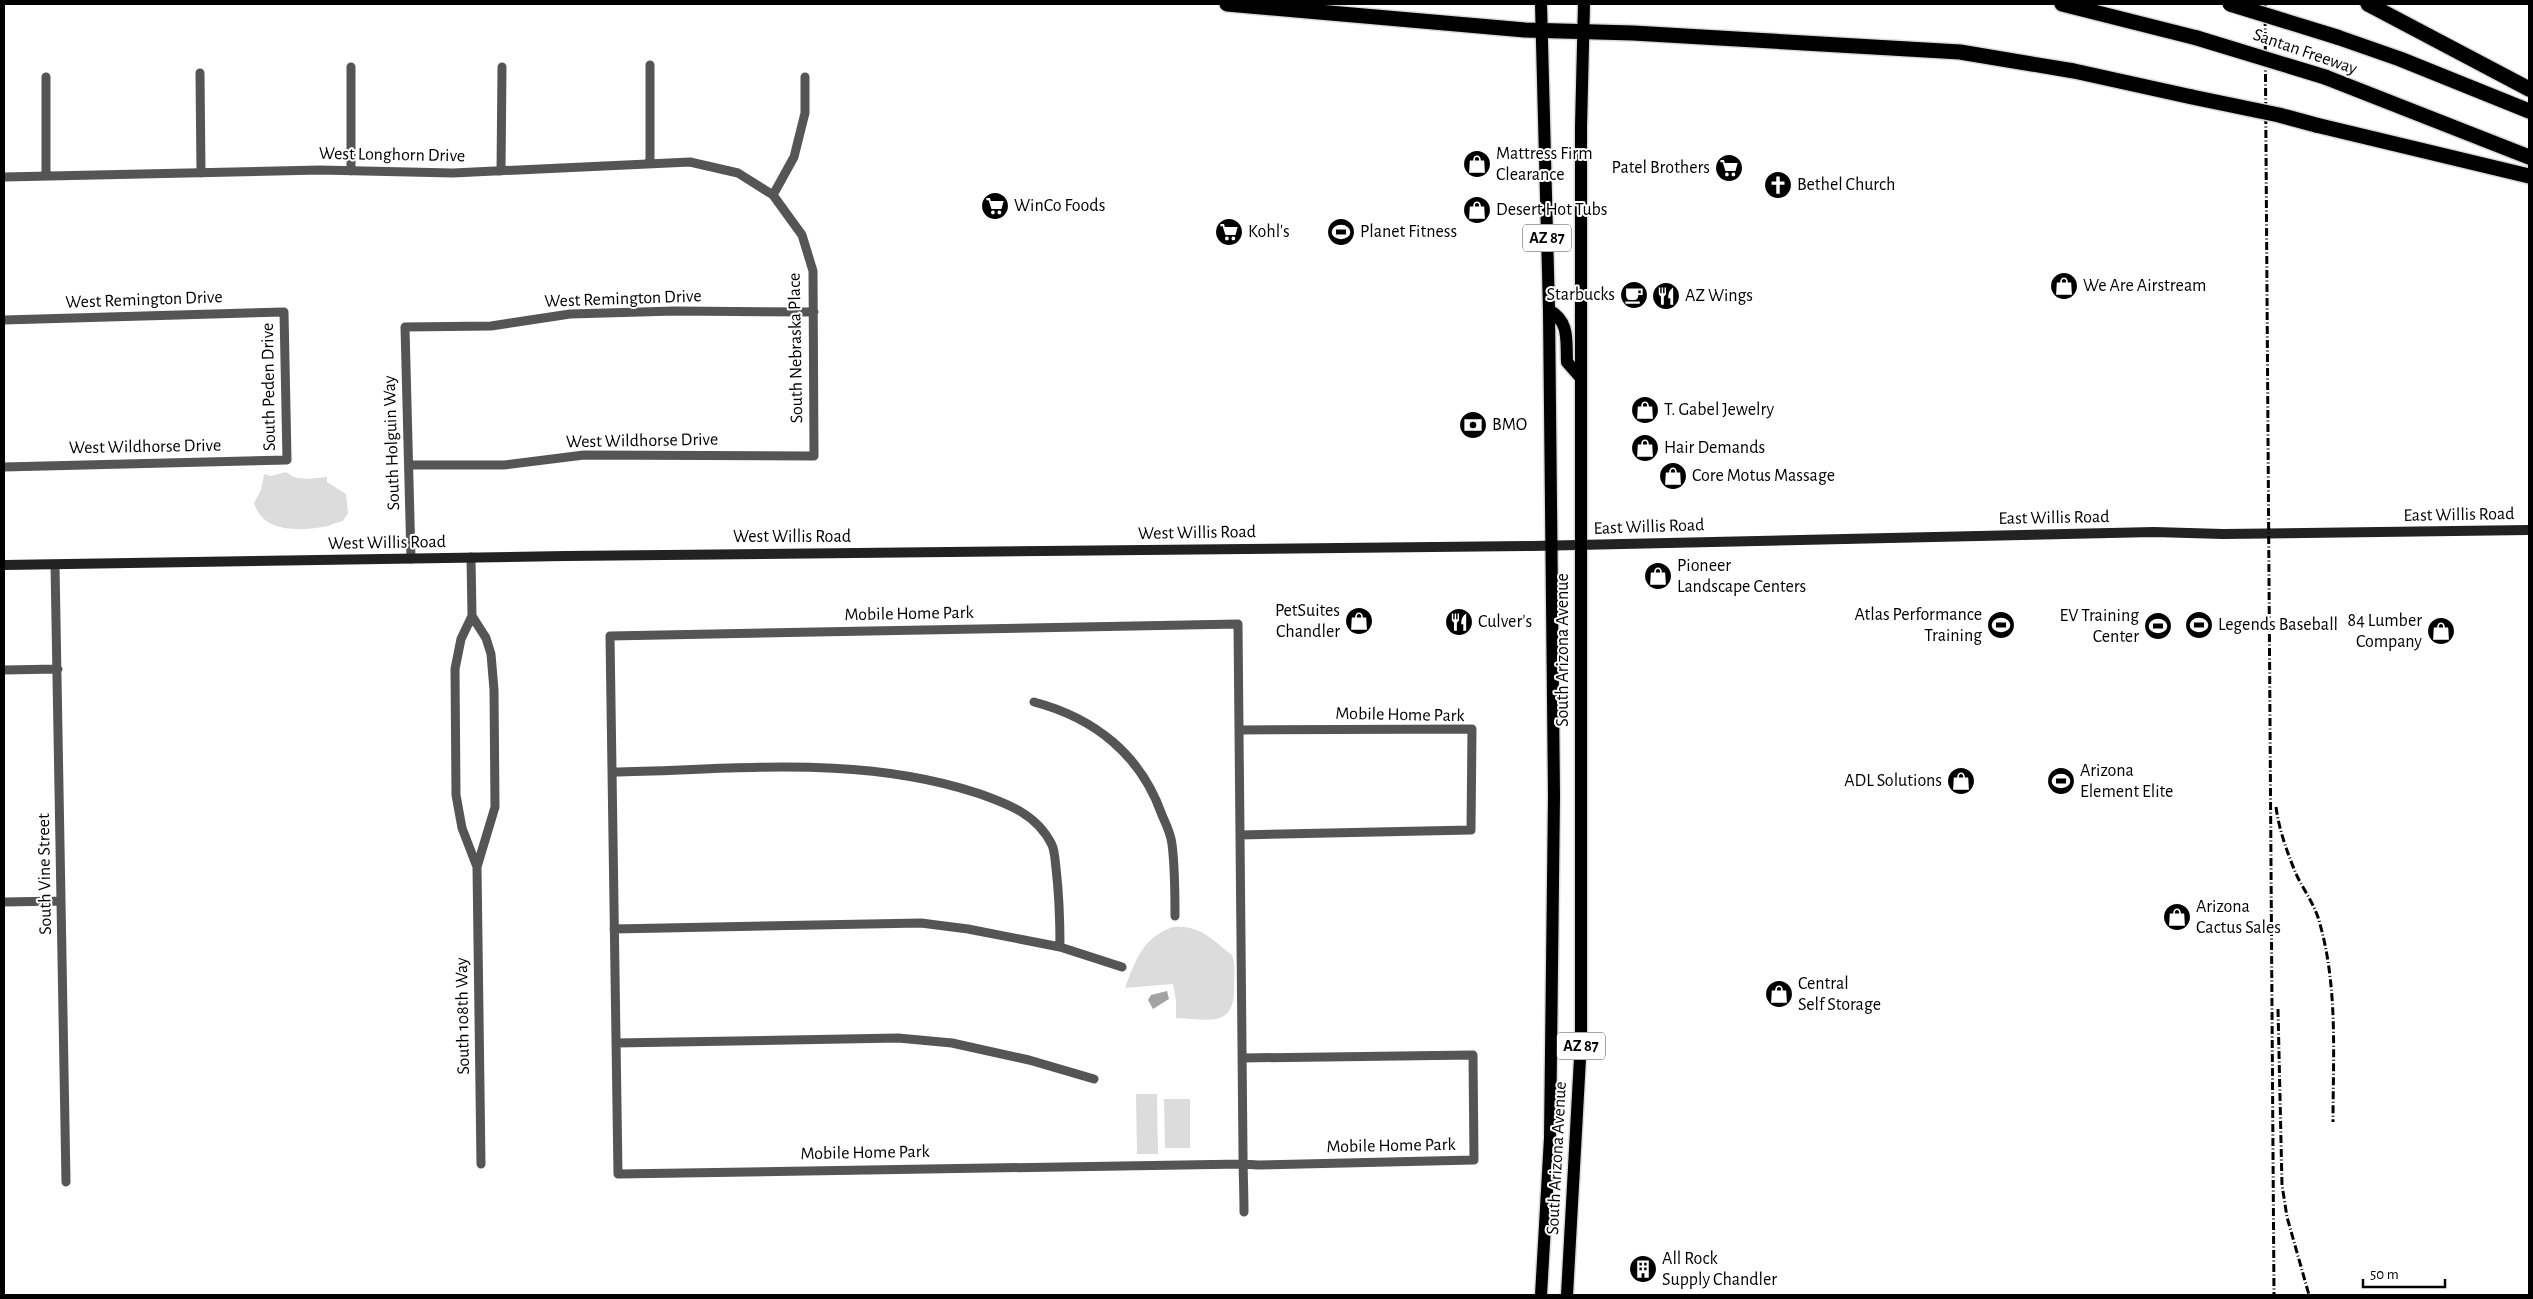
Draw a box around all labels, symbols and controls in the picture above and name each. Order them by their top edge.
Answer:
street label: Santan Freeway [2251,26,2360,78]
street label: West Longhorn Drive [319,145,465,165]
place label: Mattress Firm Clearance [1496,145,1593,184]
shop icon: Mattress Firm Clearance [1462,149,1492,179]
supermarket icon: Patel Brothers [1714,153,1744,183]
place label: Patel Brothers [1612,159,1710,177]
church icon: Bethel Church [1763,170,1793,200]
place label: Bethel Church [1797,176,1895,194]
supermarket icon: WinCo Foods [980,191,1010,221]
shop icon: Desert Hot Tubs [1462,195,1492,225]
place label: WinCo Foods [1014,197,1105,215]
place label: Desert Hot Tubs [1496,201,1608,219]
supermarket icon: Kohl's [1214,217,1244,247]
sports icon: Planet Fitness [1326,217,1356,247]
place label: Kohl's [1248,223,1290,241]
place label: Planet Fitness [1360,223,1457,241]
road number: AZ 87 [1523,224,1571,252]
shop icon: We Are Airstream [2049,271,2079,301]
street label: South Nebraska Place [786,273,806,423]
place label: We Are Airstream [2083,277,2206,295]
cafe icon: Starbucks [1619,280,1649,310]
restaurant icon: AZ Wings [1651,281,1681,311]
place label: Starbucks [1547,286,1615,304]
street label: West Remington Drive [544,287,702,311]
place label: AZ Wings [1685,287,1753,305]
street label: West Remington Drive [65,288,223,312]
street label: South Peden Drive [259,323,279,451]
street label: South Holguin Way [381,375,403,511]
shop icon: T. Gabel Jewelry [1630,395,1660,425]
place label: T. Gabel Jewelry [1664,401,1774,419]
bank icon: BMO [1458,410,1488,440]
place label: BMO [1492,416,1527,434]
street label: West Wildhorse Drive [566,431,718,451]
shop icon: Hair Demands [1630,433,1660,463]
street label: West Wildhorse Drive [69,437,221,457]
place label: Hair Demands [1664,439,1765,457]
shop icon: Core Motus Massage [1658,461,1688,491]
place label: Core Motus Massage [1692,467,1835,485]
street label: East Willis Road [2403,505,2515,525]
street label: East Willis Road [1998,508,2110,528]
street label: East Willis Road [1593,516,1705,538]
street label: West Willis Road [1138,523,1256,543]
street label: West Willis Road [733,528,851,546]
street label: West Willis Road [328,533,446,553]
place label: Pioneer Landscape Centers [1677,557,1806,596]
shop icon: Pioneer Landscape Centers [1643,561,1673,591]
street label: South Arizona Avenue [1554,573,1572,727]
place label: PetSuites Chandler [1275,602,1340,641]
street label: Mobile Home Park [844,604,975,624]
shop icon: PetSuites Chandler [1344,606,1374,636]
place label: Atlas Performance Training [1854,606,1982,645]
restaurant icon: Culver's [1444,607,1474,637]
place label: EV Training Center [2060,607,2139,646]
sports icon: Atlas Performance Training [1986,610,2016,640]
sports icon: Legends Baseball [2184,610,2214,640]
sports icon: EV Training Center [2143,611,2173,641]
place label: 84 Lumber Company [2348,612,2422,651]
place label: Culver's [1478,613,1532,631]
place label: Legends Baseball [2218,616,2338,634]
shop icon: 84 Lumber Company [2426,616,2456,646]
street label: Mobile Home Park [1335,705,1466,725]
place label: Arizona Element Elite [2080,762,2173,801]
shop icon: ADL Solutions [1946,766,1976,796]
sports icon: Arizona Element Elite [2046,766,2076,796]
place label: ADL Solutions [1844,772,1942,790]
street label: South Vine Street [35,813,55,935]
place label: Arizona Cactus Sales [2196,898,2281,937]
shop icon: Arizona Cactus Sales [2162,902,2192,932]
street label: South 108th Way [453,957,473,1075]
place label: Central Self Storage [1798,975,1881,1014]
shop icon: Central Self Storage [1764,979,1794,1009]
road number: AZ 87 [1557,1032,1605,1060]
street label: South Arizona Avenue [1544,1081,1570,1235]
street label: Mobile Home Park [1326,1136,1457,1156]
street label: Mobile Home Park [800,1143,931,1163]
place label: All Rock Supply Chandler [1662,1250,1777,1289]
building icon: All Rock Supply Chandler [1628,1254,1658,1284]
scale bar [2363,1256,2446,1288]
text: 50 m [2370,1267,2399,1282]

